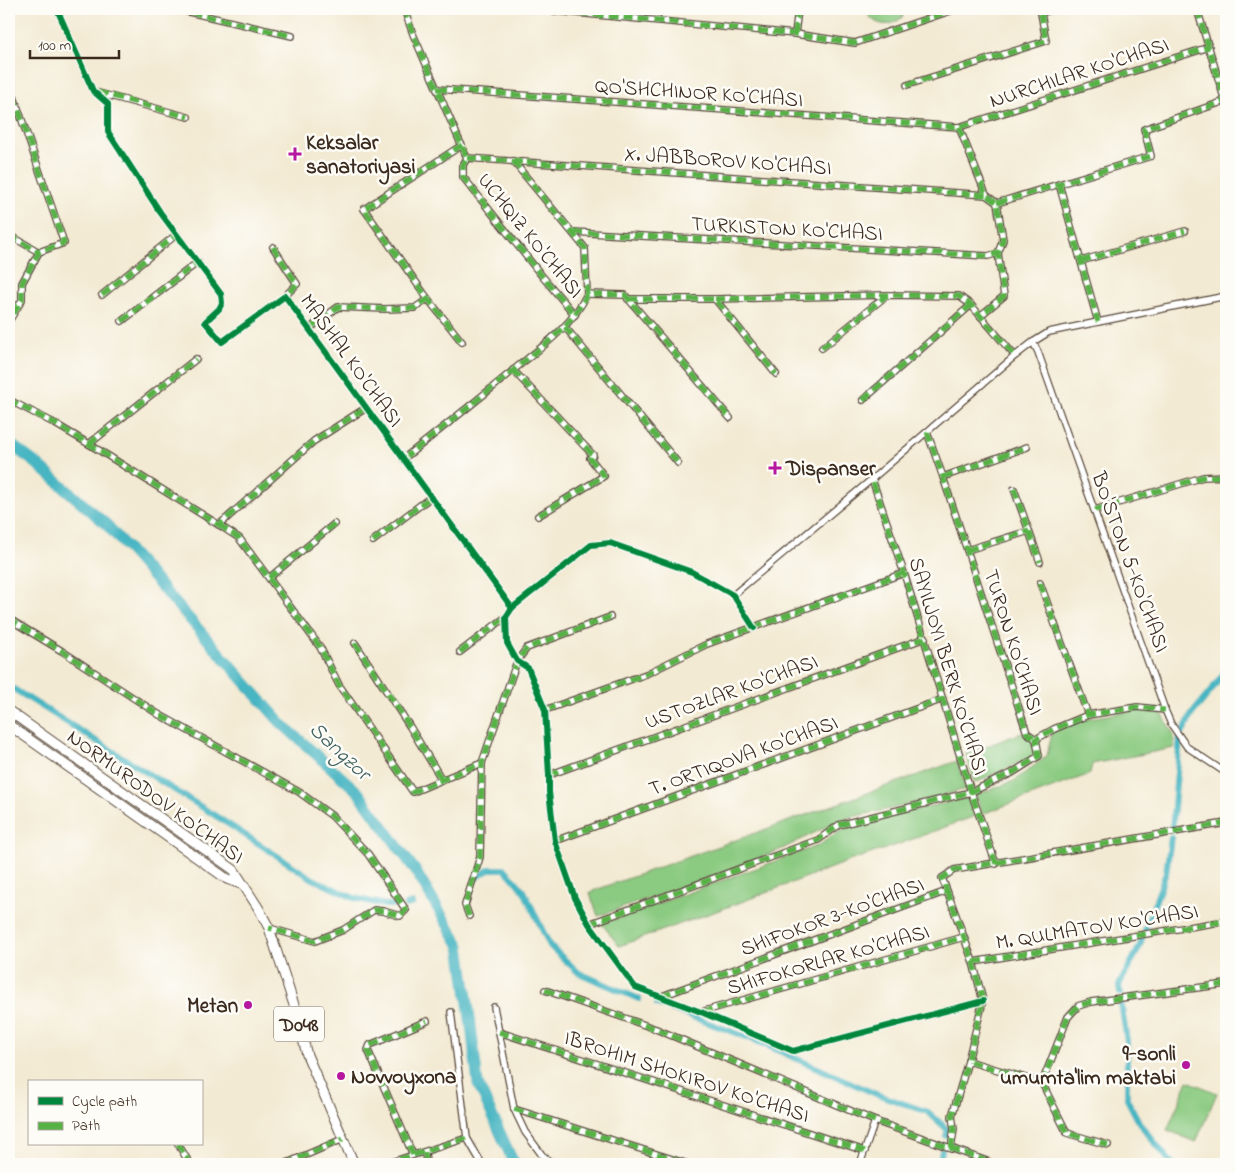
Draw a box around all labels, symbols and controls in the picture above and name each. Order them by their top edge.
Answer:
scale bar [30,28,119,60]
street label: NURCHILAR KO'CHASI [986,31,1173,117]
text: 100 m [38,35,71,57]
street label: QO'SHCHINOR KO'CHASI [594,72,804,116]
place label: Keksalar sanatoriyasi [306,129,416,185]
street label: X. JABBOROV KO'CHASI [623,140,832,184]
marker: Keksalar sanatoriyasi [288,147,302,161]
street label: UCHQIZ KO'CHASI [469,167,590,305]
street label: TURKISTON KO'CHASI [690,210,884,250]
street label: MASHAL KO'CHASI [292,288,409,434]
place label: Dispanser [785,455,876,485]
marker: Dispanser [768,461,782,475]
street label: BO'STON 5-KO'CHASI [1082,467,1176,657]
street label: SAYILJOYI BERK KO'CHASI [900,554,995,779]
street label: TURON KO'CHASI [974,566,1050,719]
street label: USTOZLAR KO'CHASI [641,648,822,738]
street label: T. ORTIQOVA KO'CHASI [645,709,842,805]
water label: Sangzor [301,715,379,791]
street label: NORMURODOV KO'CHASI [60,723,250,872]
street label: SHIFOKOR 3-KO'CHASI [737,871,929,965]
street label: M. QULMATOV KO'CHASI [994,897,1201,959]
street label: SHIFOKORLAR KO'CHASI [724,918,933,1004]
place label: Metan [187,992,238,1022]
marker: Metan [242,999,254,1011]
road number: D048 [274,1006,324,1042]
street label: IBROHIM SHOKIROV KO'CHASI [560,1024,813,1132]
place label: 9-sonli umumta'lim maktabi [1000,1040,1176,1094]
marker: 9-sonli umumta'lim maktabi [1180,1059,1192,1071]
place label: Novvoyxona [351,1063,456,1095]
marker: Novvoyxona [335,1070,347,1082]
legend [28,1080,202,1146]
text: Cycle path [72,1091,137,1114]
text: Path [72,1115,100,1137]

